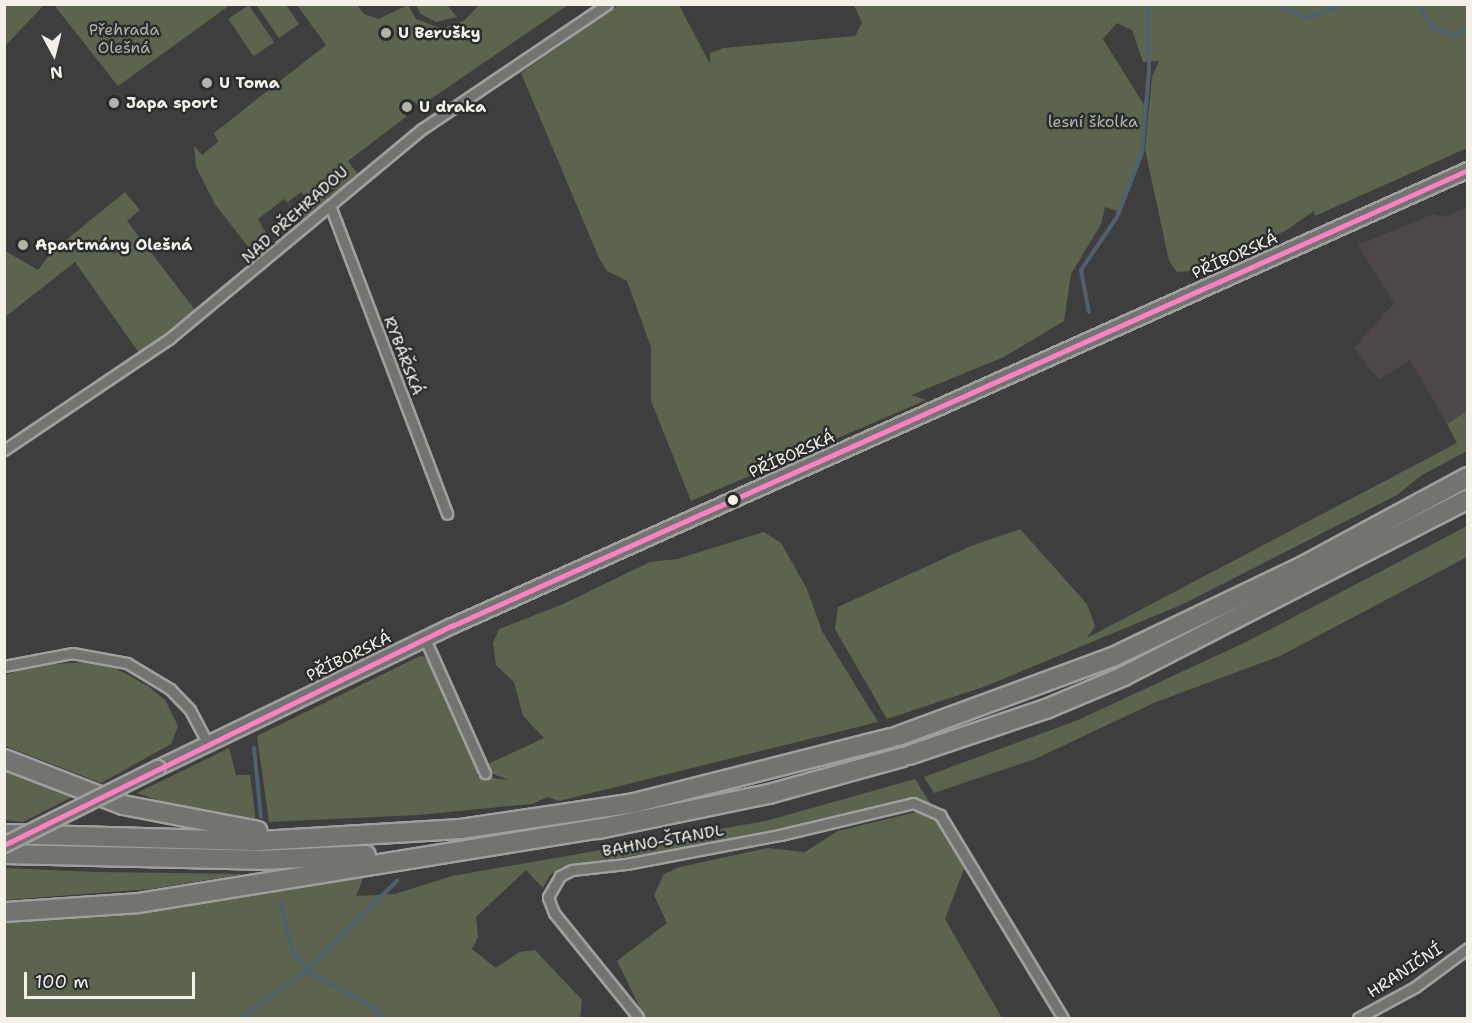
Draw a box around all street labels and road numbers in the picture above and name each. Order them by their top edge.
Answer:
street label: NAD PŘEHRADOU [238,162,352,268]
street label: PŘÍBORSKÁ [1189,229,1281,283]
street label: RYBÁŘSKÁ [379,314,427,398]
street label: PŘÍBORSKÁ [746,428,838,482]
street label: PŘÍBORSKÁ [304,628,394,686]
street label: BAHNO-ŠTANDL [601,821,725,861]
street label: HRANIČNÍ [1364,940,1446,1002]

